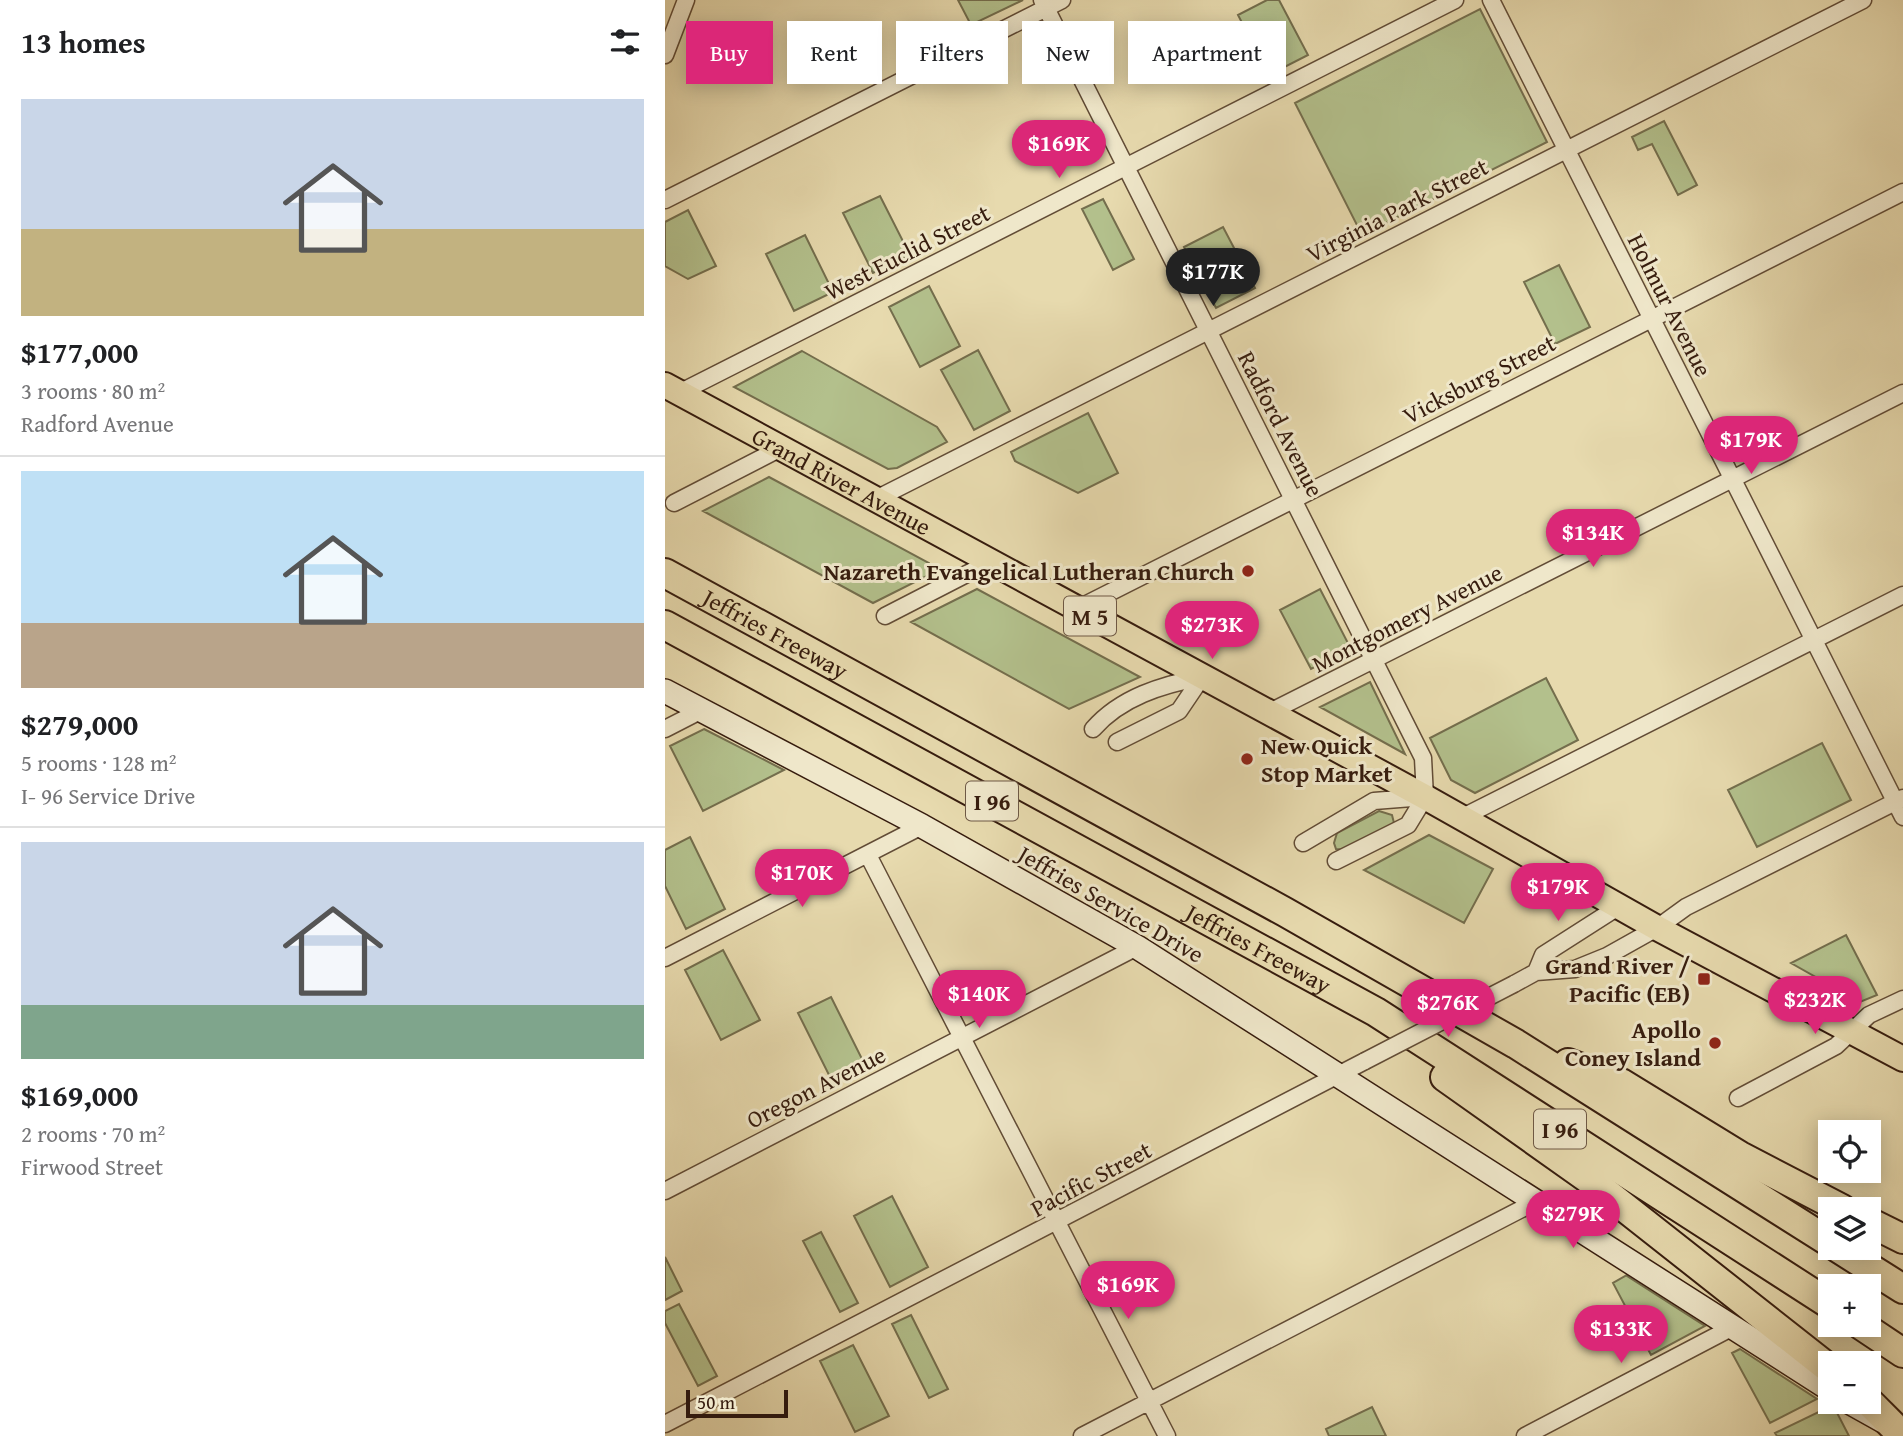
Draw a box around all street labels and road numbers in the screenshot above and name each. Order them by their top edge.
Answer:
street label: Virginia Park Street [1300,149,1495,271]
street label: West Euclid Street [818,195,996,309]
street label: Holmur Avenue [1619,227,1721,383]
street label: Vicksburg Street [1396,325,1562,433]
street label: Radford Avenue [1229,345,1333,503]
street label: Grand River Avenue [746,418,937,544]
street label: Montgomery Avenue [1306,555,1508,681]
street label: Jeffries Freeway [694,578,854,687]
road number: M 5 [1064,596,1116,636]
road number: I 96 [966,782,1018,820]
street label: Jeffries Service Drive [1009,835,1210,972]
street label: Jeffries Freeway [1177,893,1338,1002]
street label: Oregon Avenue [740,1037,892,1137]
road number: I 96 [1534,1110,1586,1148]
street label: Pacific Street [1024,1132,1158,1226]

